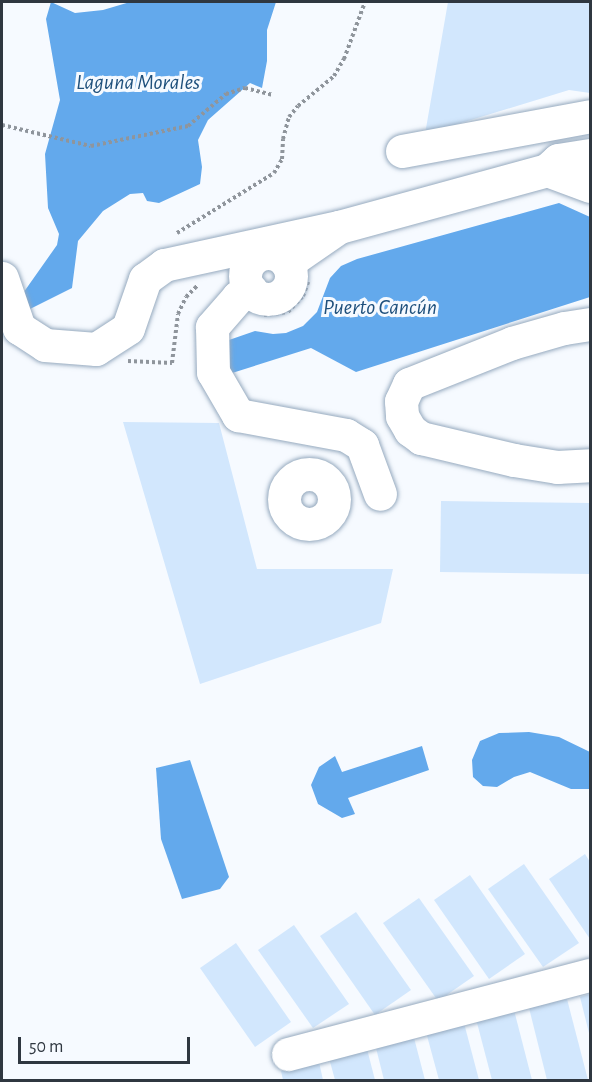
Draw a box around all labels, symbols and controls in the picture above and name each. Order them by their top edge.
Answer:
water label: Laguna Morales [76,70,200,96]
water label: Puerto Cancún [323,295,437,321]
scale bar [21,1025,194,1063]
text: 50 m [29,1038,63,1056]

